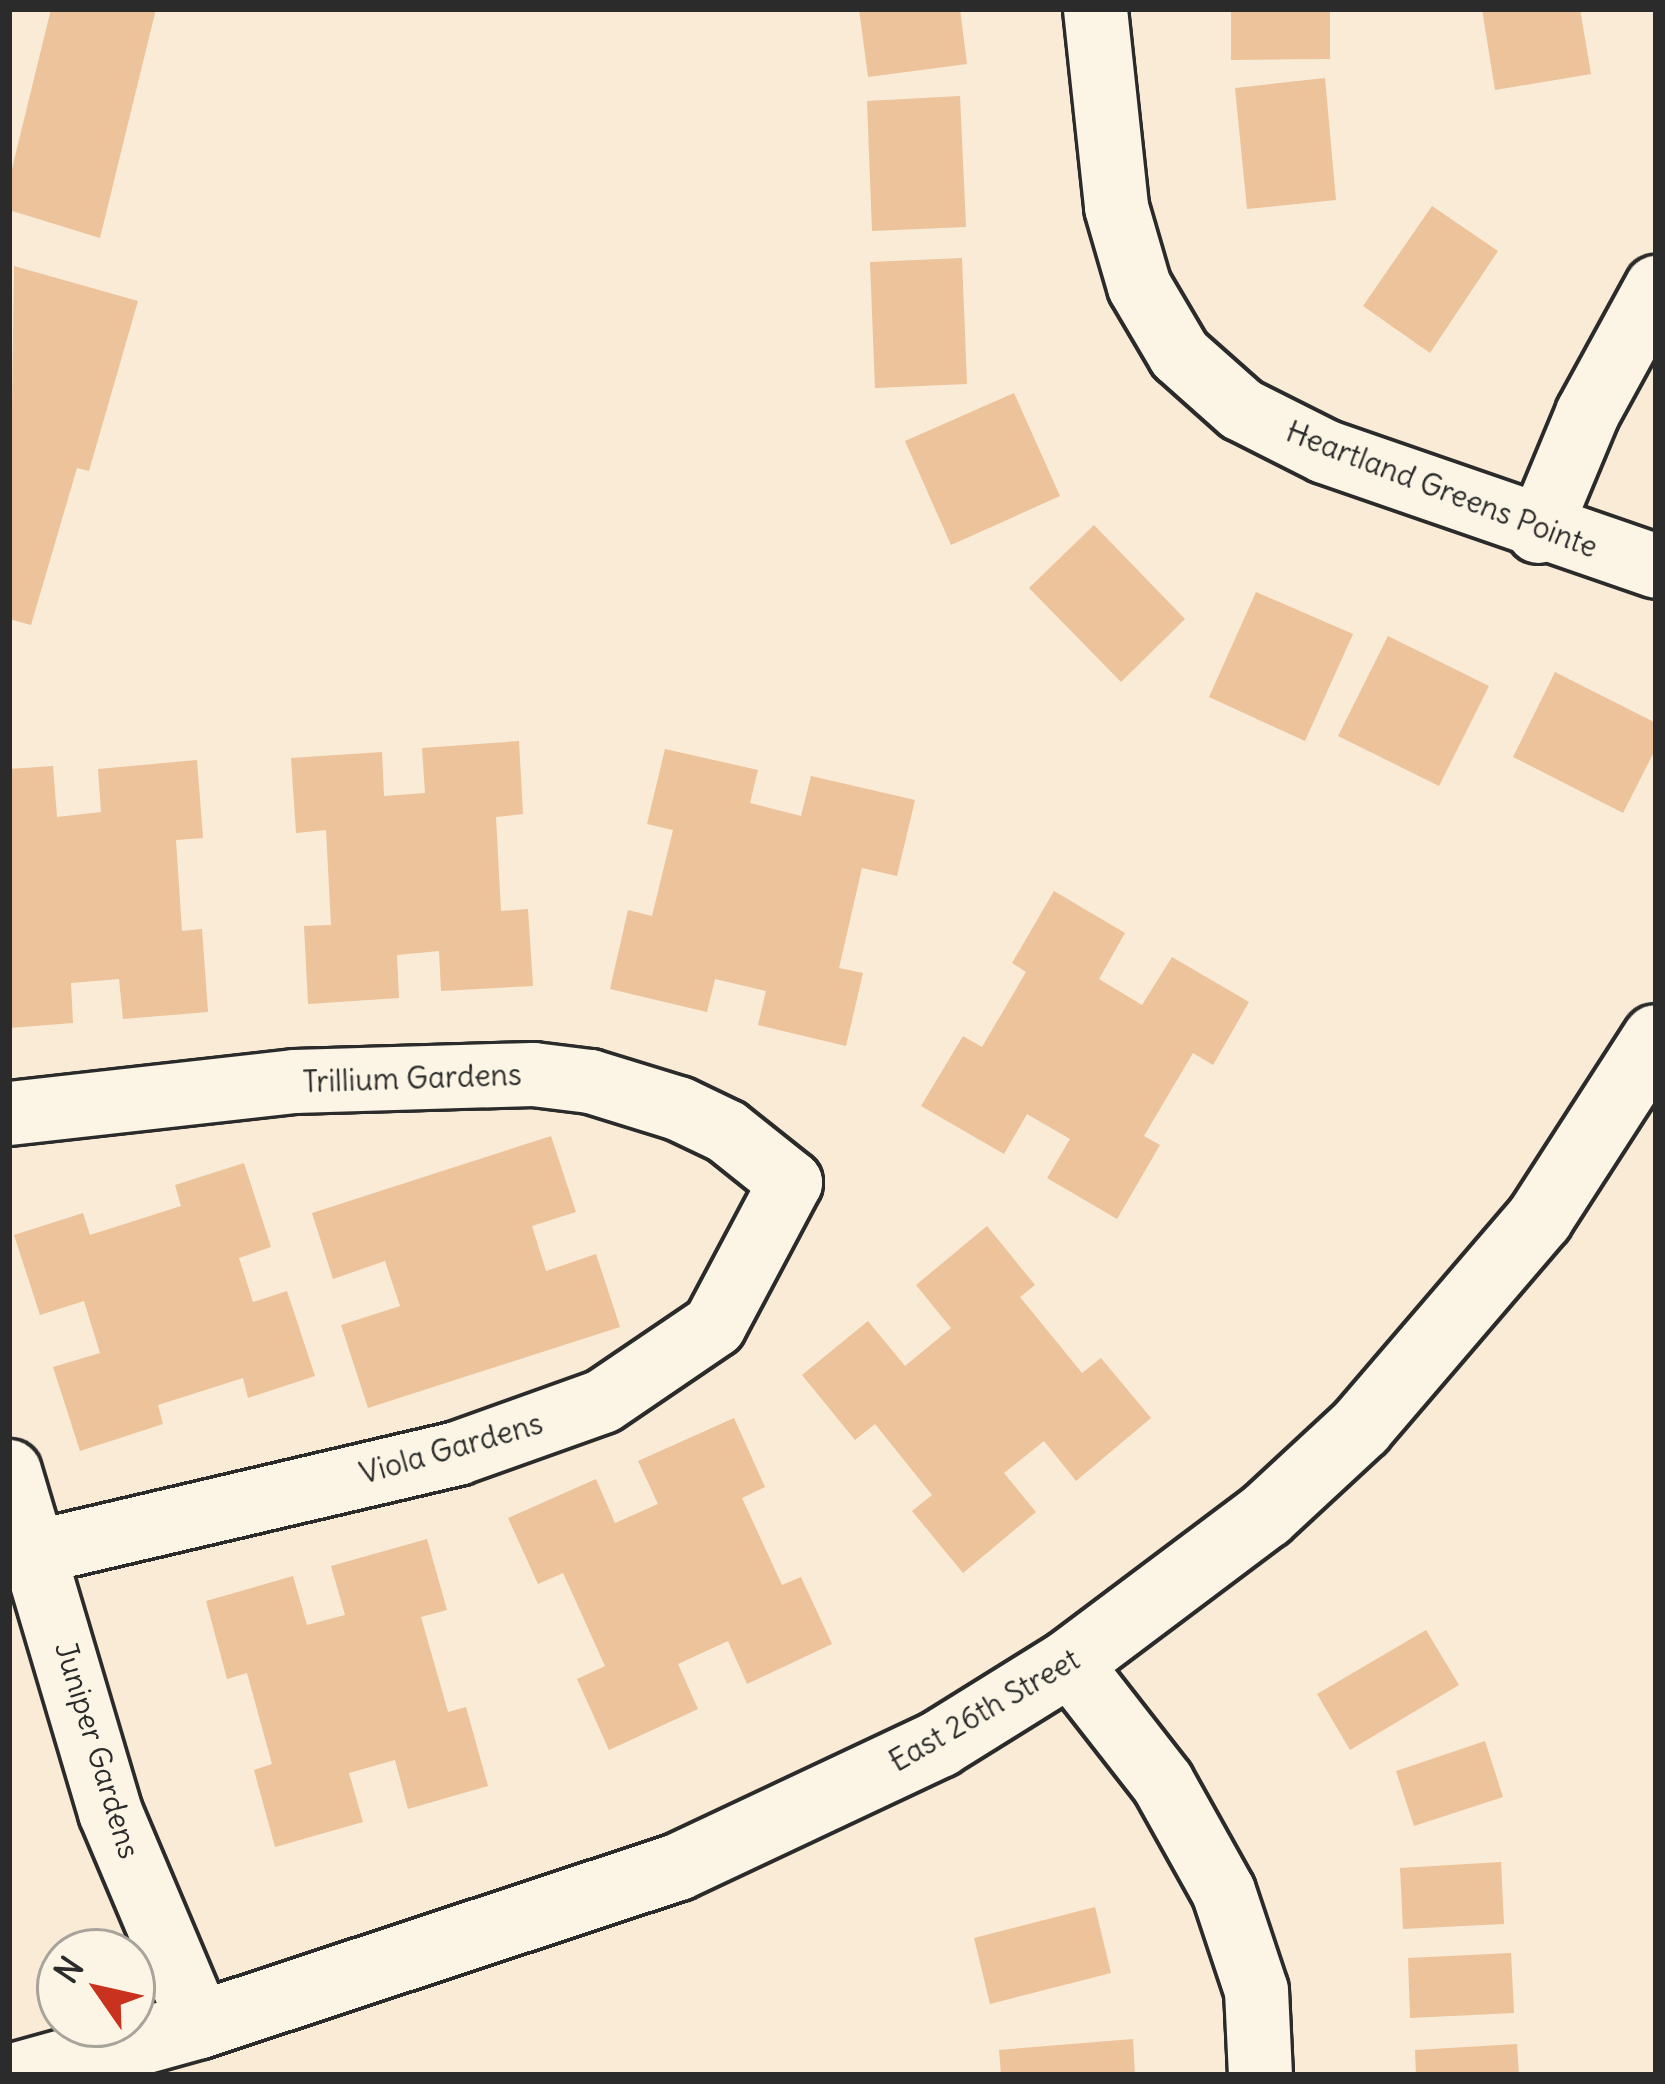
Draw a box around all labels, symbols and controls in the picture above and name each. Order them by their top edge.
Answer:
street label: Heartland Greens Pointe [1281,413,1603,565]
street label: Trillium Gardens [302,1056,522,1100]
street label: Viola Gardens [355,1405,547,1491]
street label: Juniper Gardens [48,1637,148,1863]
street label: East 26th Street [883,1641,1085,1779]
north arrow [36,1928,156,2048]
text: N [45,1948,92,1991]

